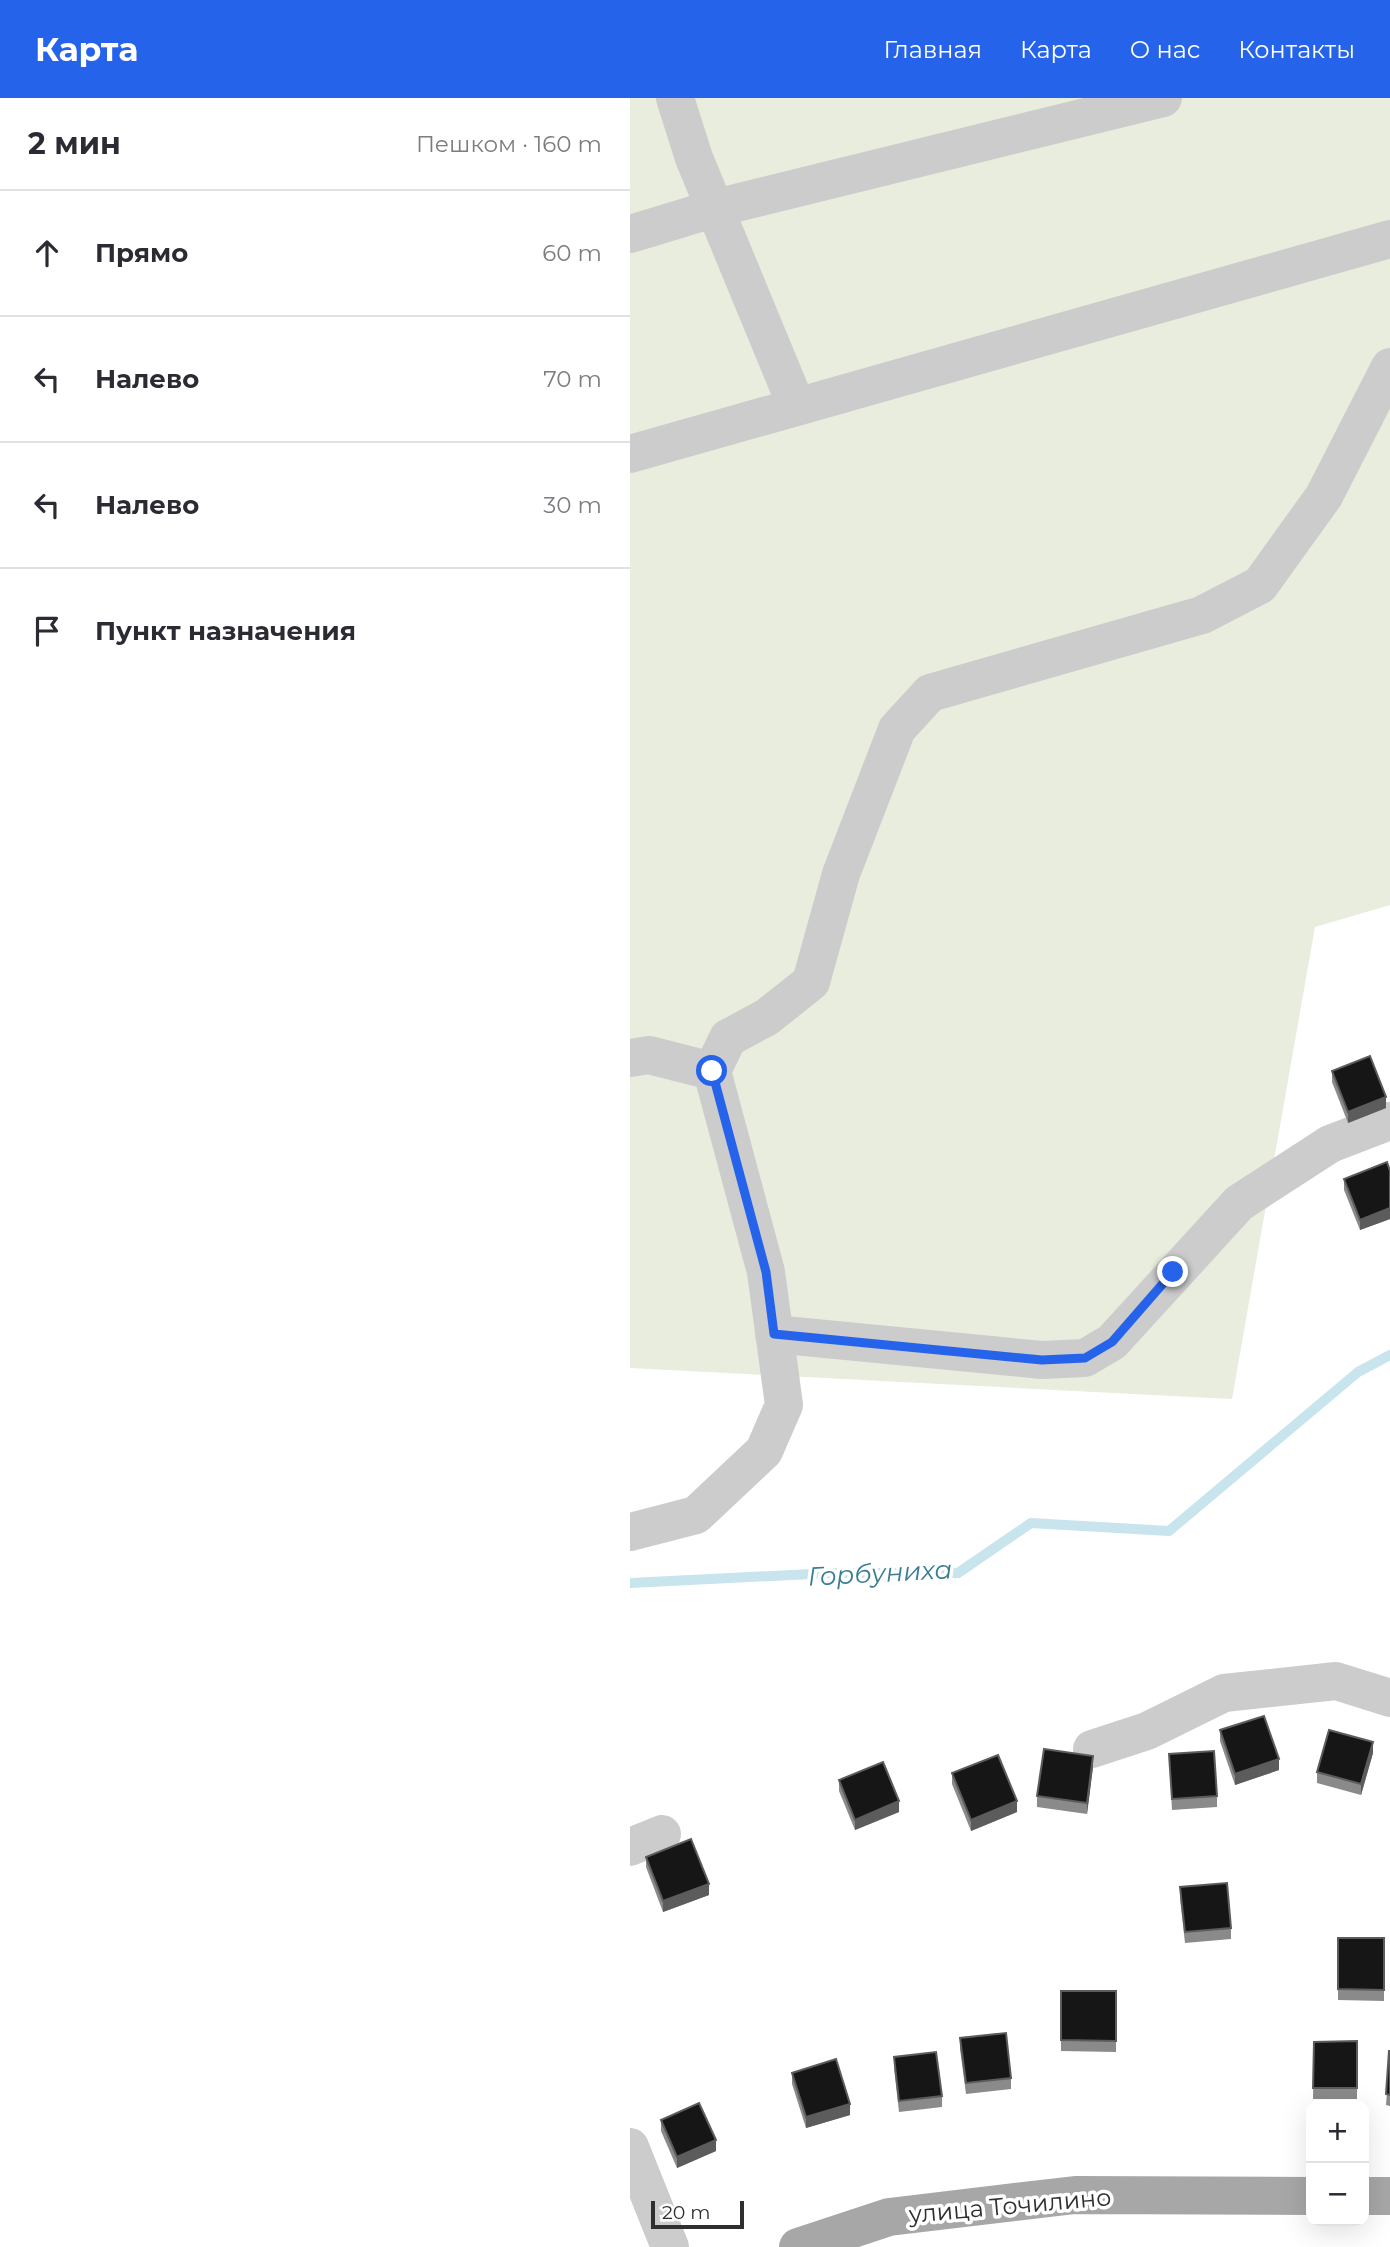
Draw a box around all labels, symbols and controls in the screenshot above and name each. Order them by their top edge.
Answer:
text: Карта [35,29,138,69]
text: Главная [884,35,982,64]
text: Карта [1020,35,1092,64]
text: О нас [1130,35,1200,64]
text: Контакты [1238,35,1355,64]
text: 2 мин [28,125,121,162]
text: Пешком · 160 m [416,130,602,158]
icon: ahead [28,234,66,272]
text: Прямо [95,237,188,269]
text: 60 m [542,239,602,267]
icon: left [28,360,66,398]
text: Налево [95,363,199,395]
text: 70 m [543,365,602,393]
icon: left [28,486,66,524]
text: Налево [95,489,199,521]
text: 30 m [543,491,602,519]
icon: arrive [28,612,66,650]
text: Пункт назначения [95,615,356,647]
route start [696,1055,727,1086]
route end [1157,1256,1188,1287]
water label: Горбуниха [807,1553,953,1593]
map controls [1306,2100,1369,2226]
button: + [1306,2100,1369,2163]
button: − [1306,2163,1369,2226]
street label: улица Точилино [906,2182,1112,2229]
scale bar [651,2198,744,2230]
text: 20 m [662,2201,710,2224]

